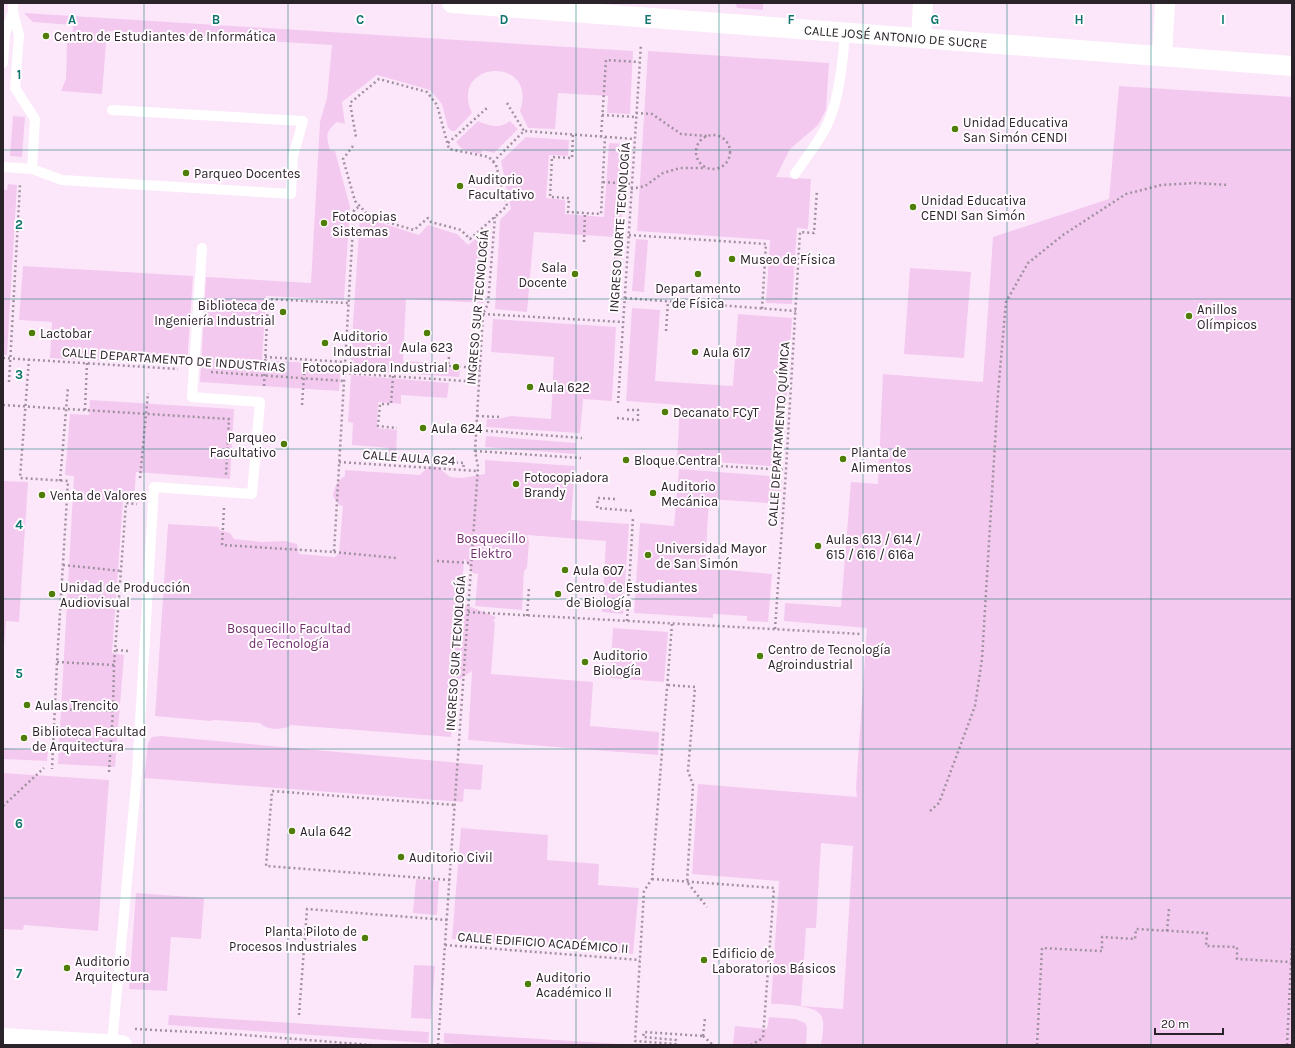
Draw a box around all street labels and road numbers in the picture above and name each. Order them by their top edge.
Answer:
street label: CALLE JOSÉ ANTONIO DE SUCRE [803,22,988,51]
street label: INGRESO NORTE TECNOLOGÍA [604,141,633,313]
street label: INGRESO SUR TECNOLOGÍA [461,228,492,385]
street label: CALLE DEPARTAMENTO QUÍMICA [763,340,792,527]
street label: CALLE DEPARTAMENTO DE INDUSTRIAS [61,344,286,375]
street label: CALLE AULA 624 [362,447,456,468]
street label: INGRESO SUR TECNOLOGÍA [441,574,468,731]
street label: CALLE EDIFICIO ACADÉMICO II [457,927,629,956]

